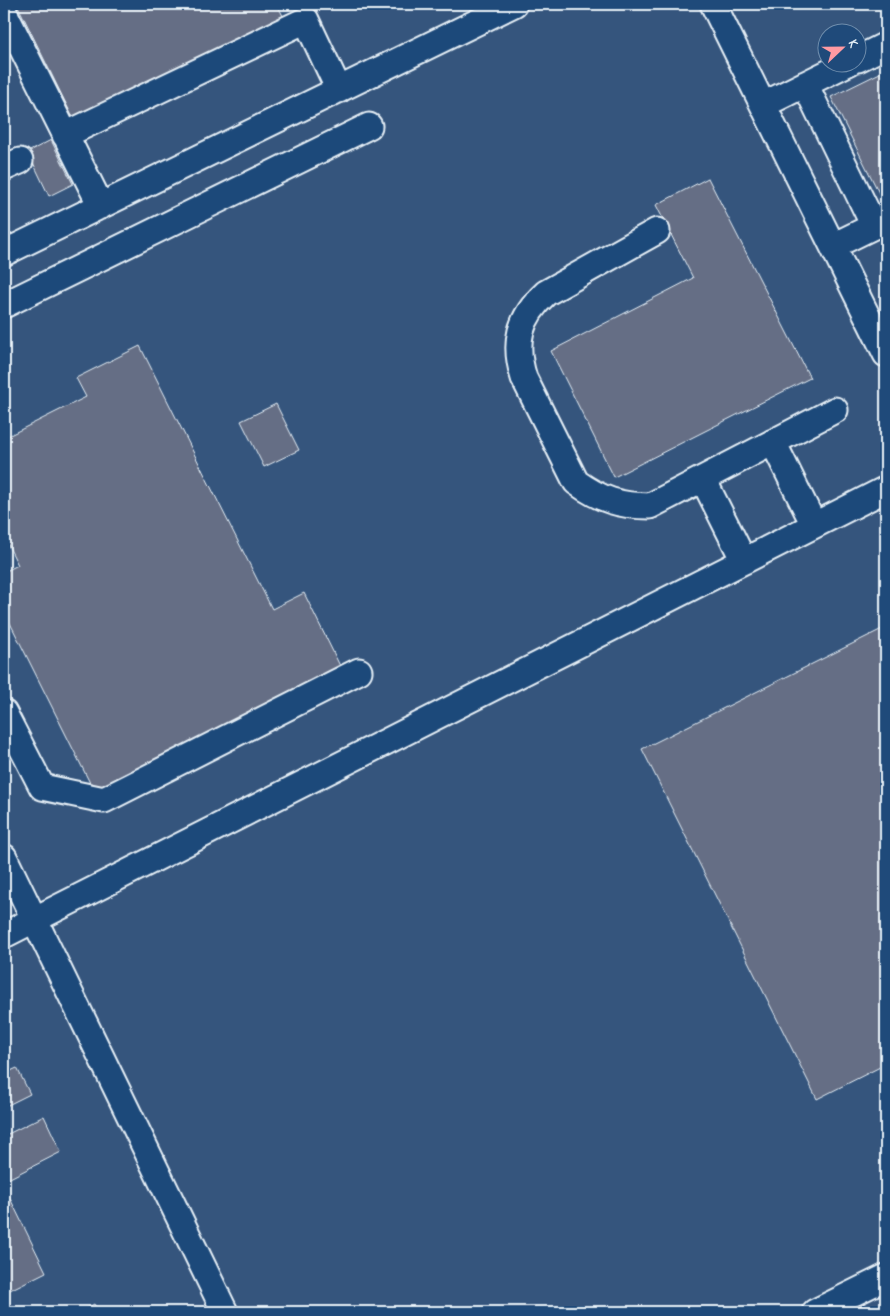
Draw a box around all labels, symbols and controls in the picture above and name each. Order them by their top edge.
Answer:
north arrow [818,22,868,72]
text: K [842,37,864,52]

